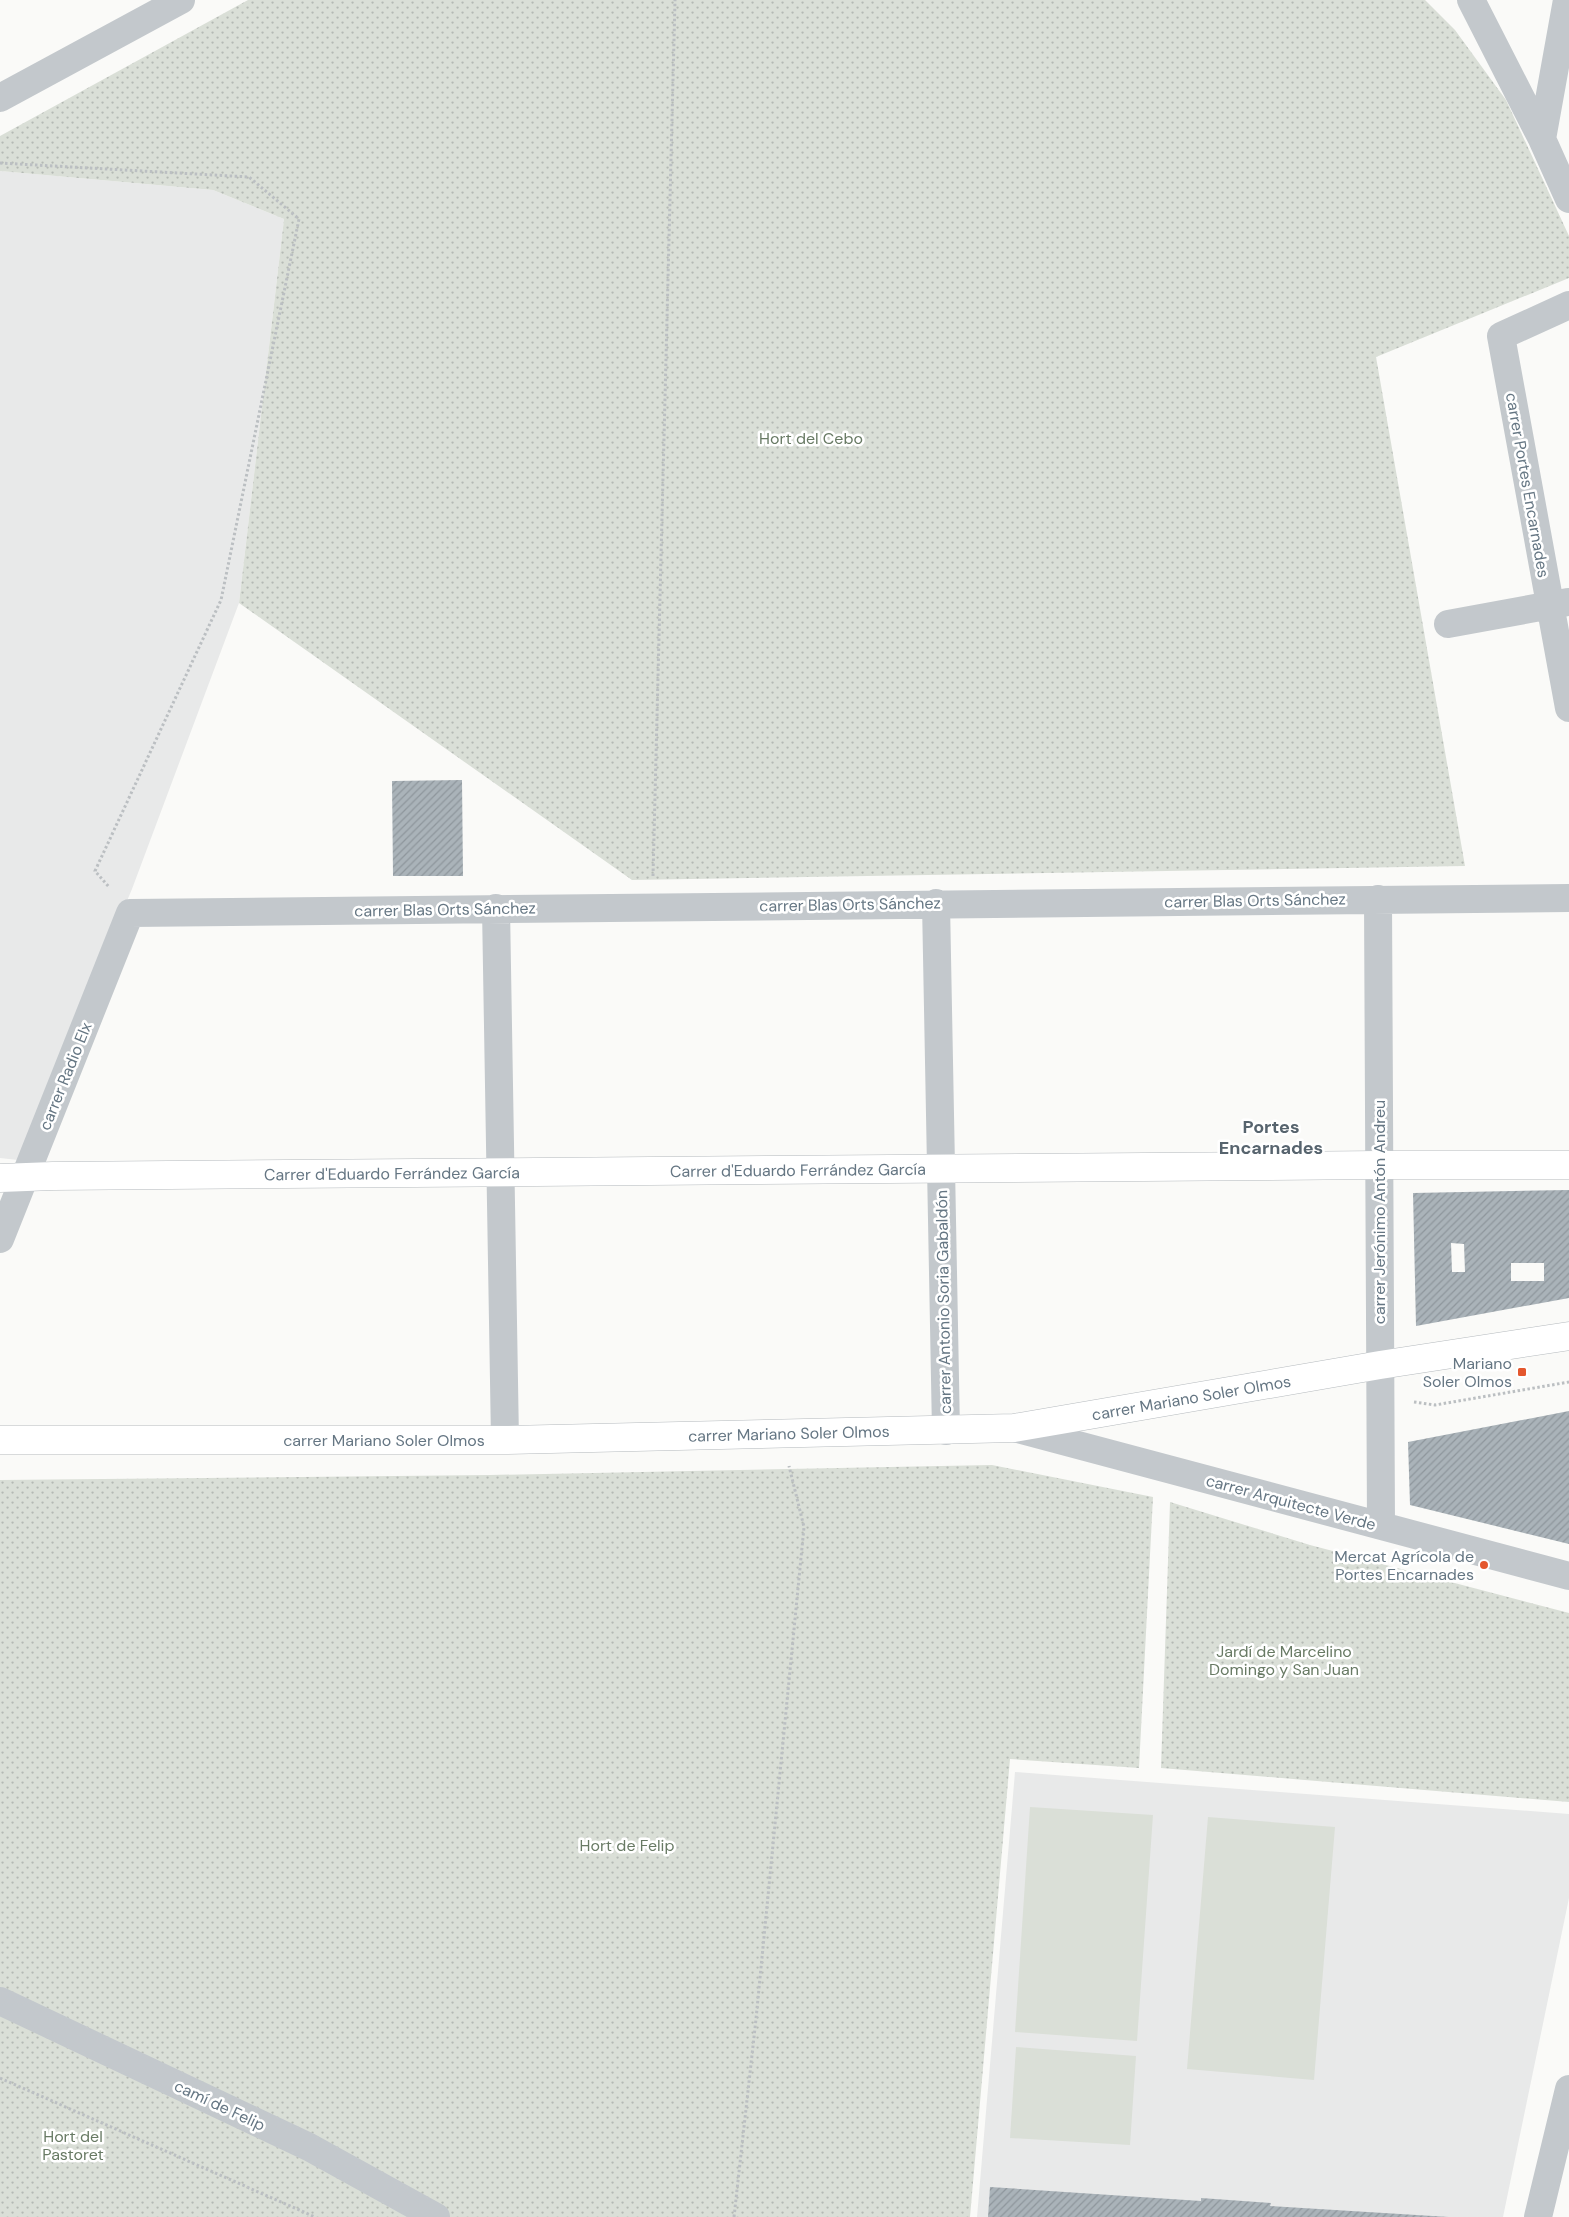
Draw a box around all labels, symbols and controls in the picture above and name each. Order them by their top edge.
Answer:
street label: carrer Portes Encarnades [1501,391,1554,579]
park label: Hort del Cebo [759,428,863,449]
street label: carrer Blas Orts Sánchez [1164,888,1346,913]
street label: carrer Blas Orts Sánchez [759,892,941,917]
street label: carrer Blas Orts Sánchez [354,897,536,922]
street label: carrer Radio Elx [34,1019,97,1133]
street label: carrer Jerónimo Antón Andreu [1369,1100,1390,1324]
district label: Portes Encarnades [1219,1115,1323,1160]
street label: Carrer d'Eduardo Ferrández García [670,1159,926,1182]
street label: Carrer d'Eduardo Ferrández García [264,1162,520,1185]
street label: carrer Antonio Soria Gabaldón [931,1190,956,1414]
place label: Mariano Soler Olmos [1423,1353,1512,1392]
marker: Mariano Soler Olmos [1516,1366,1528,1378]
street label: carrer Mariano Soler Olmos [1090,1371,1293,1425]
street label: carrer Mariano Soler Olmos [688,1421,890,1447]
street label: carrer Mariano Soler Olmos [283,1430,485,1451]
street label: carrer Arquitecte Verde [1204,1470,1378,1535]
place label: Mercat Agrícola de Portes Encarnades [1334,1546,1474,1585]
marker: Mercat Agrícola de Portes Encarnades [1478,1559,1490,1571]
park label: Jardí de Marcelino Domingo y San Juan [1209,1641,1359,1680]
park label: Hort de Felip [580,1835,674,1856]
street label: camí de Felip [171,2075,269,2136]
park label: Hort del Pastoret [42,2126,104,2165]

